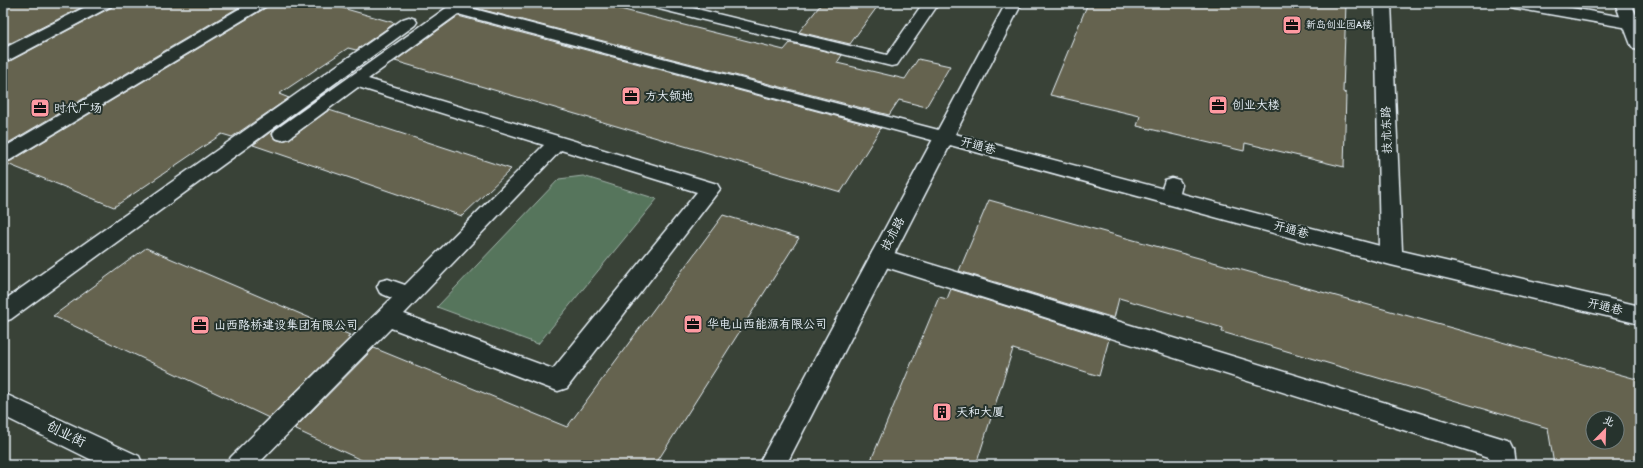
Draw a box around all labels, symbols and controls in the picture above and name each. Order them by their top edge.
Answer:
office icon: 新岛创业园A楼 [1281,14,1303,36]
place label: 新岛创业园A楼 [1306,19,1372,31]
office icon: 方大领地 [620,85,642,107]
place label: 方大领地 [645,89,693,104]
office icon: 创业大楼 [1207,94,1229,116]
office icon: 时代广场 [29,97,51,119]
place label: 创业大楼 [1232,98,1280,113]
place label: 时代广场 [54,101,102,116]
street label: 技术东路 [1379,106,1395,154]
street label: 开通巷 [959,134,997,158]
street label: 技术路 [878,215,908,253]
street label: 开通巷 [1272,218,1310,242]
street label: 开通巷 [1586,296,1624,318]
office icon: 华电山西能源有限公司 [682,313,704,335]
office icon: 山西路桥建设集团有限公司 [189,314,211,336]
place label: 华电山西能源有限公司 [707,317,827,332]
place label: 山西路桥建设集团有限公司 [214,318,358,333]
building icon: 天和大厦 [931,401,953,423]
place label: 天和大厦 [956,405,1004,420]
north arrow [1585,410,1625,450]
text: 北 [1601,413,1616,429]
street label: 创业街 [43,417,89,451]

